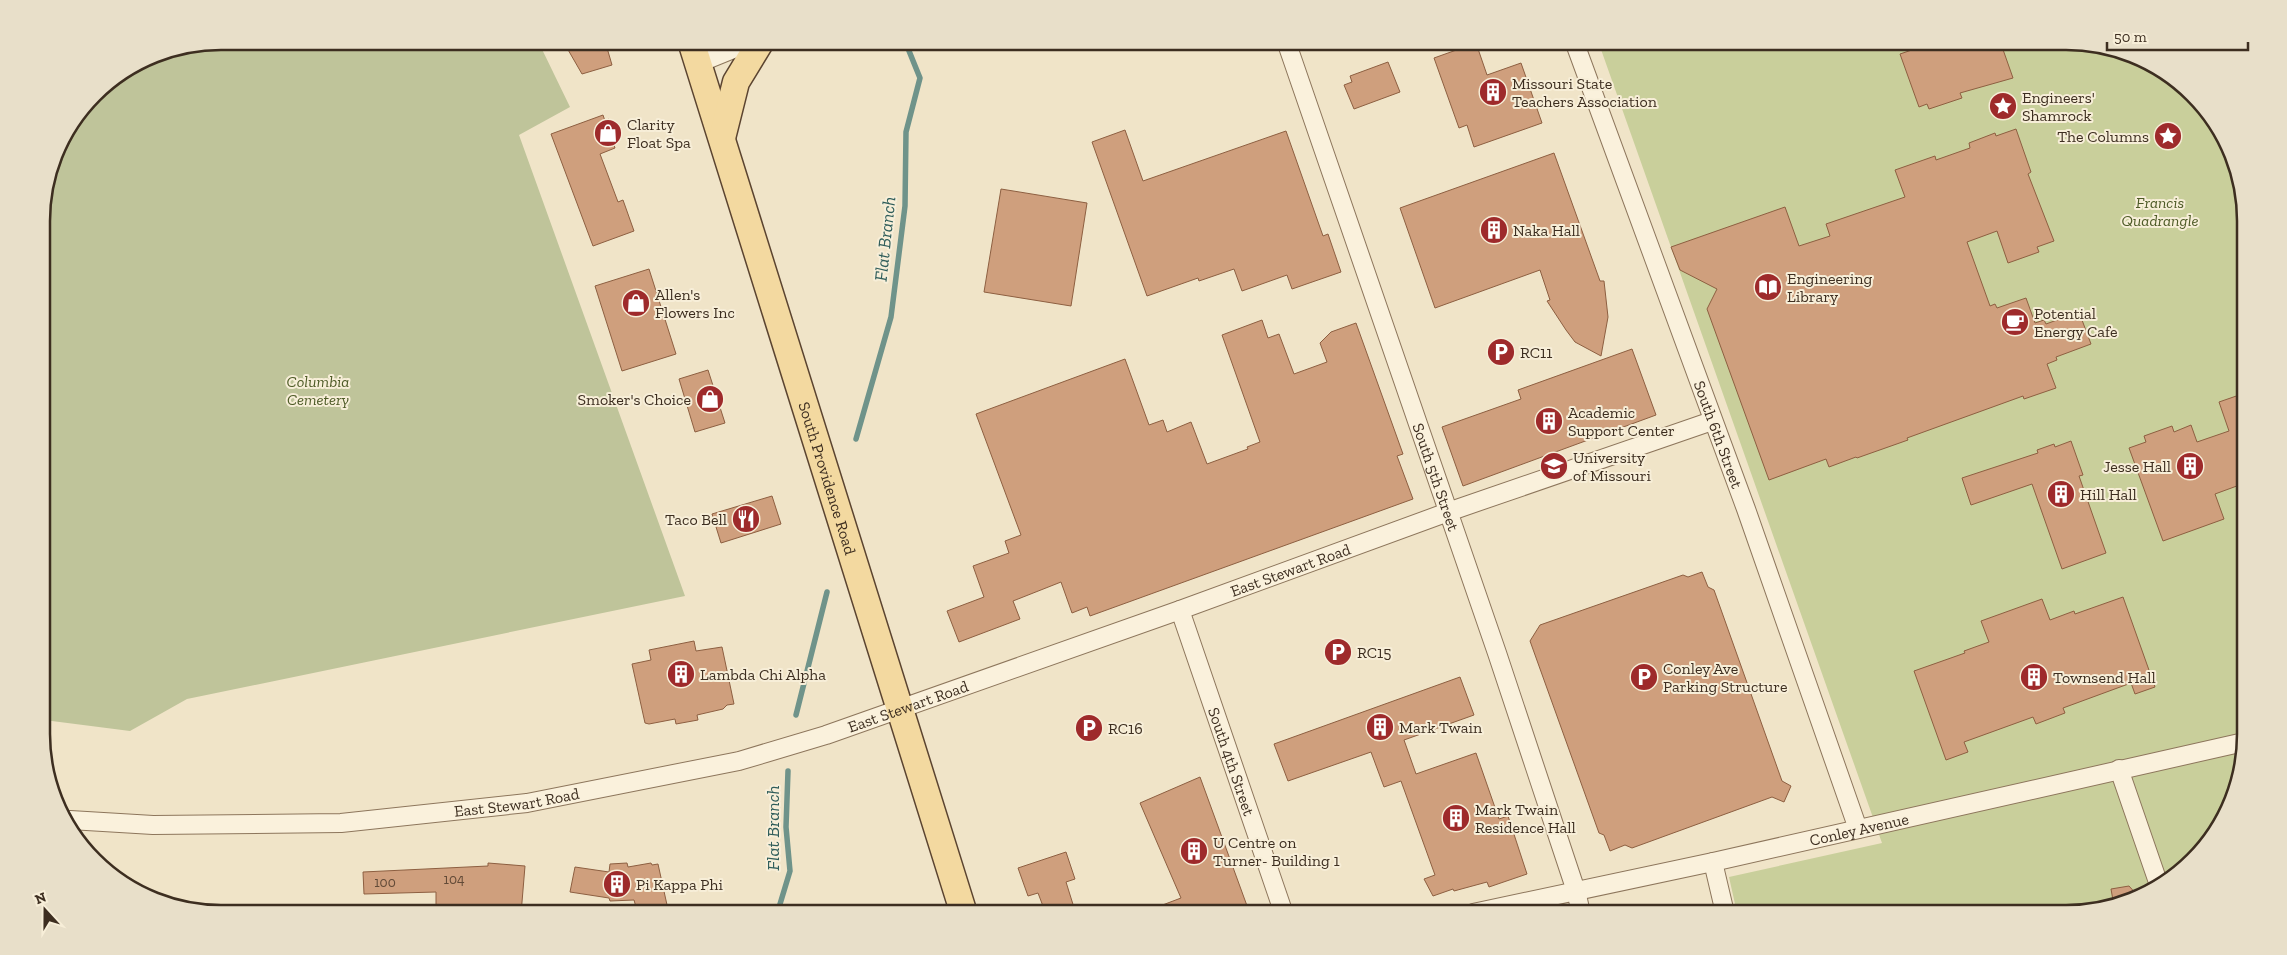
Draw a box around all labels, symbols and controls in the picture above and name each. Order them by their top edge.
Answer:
scale bar [2107,20,2248,52]
text: 50 m [2114,28,2147,46]
place label: Missouri State Teachers Association [1512,74,1658,111]
building icon: Missouri State Teachers Association [1478,77,1508,107]
place label: Engineers' Shamrock [2022,88,2095,125]
place icon: Engineers' Shamrock [1988,91,2018,121]
place label: Clarity Float Spa [627,115,691,152]
shop icon: Clarity Float Spa [593,118,623,148]
place icon: The Columns [2153,121,2183,151]
place label: The Columns [2057,127,2149,146]
park label: Francis Quadrangle [2121,193,2199,230]
water label: Flat Branch [870,195,900,283]
building icon: Naka Hall [1479,215,1509,245]
place label: Naka Hall [1513,221,1580,240]
place label: Engineering Library [1787,269,1872,306]
library icon: Engineering Library [1753,272,1783,302]
place label: Allen's Flowers Inc [655,285,735,322]
shop icon: Allen's Flowers Inc [621,288,651,318]
place label: Potential Energy Cafe [2034,304,2118,341]
cafe icon: Potential Energy Cafe [2000,307,2030,337]
parking icon: RC11 [1486,337,1516,367]
place label: RC11 [1520,343,1552,362]
park label: Columbia Cemetery [287,372,350,409]
street label: South 6th Street [1690,378,1747,491]
shop icon: Smoker's Choice [695,384,725,414]
place label: Smoker's Choice [578,390,691,409]
street label: South Providence Road [795,399,861,557]
place label: Academic Support Center [1568,403,1675,440]
building icon: Academic Support Center [1534,406,1564,436]
street label: South 5th Street [1409,420,1464,533]
place label: University of Missouri [1573,448,1651,485]
school or university icon: University of Missouri [1539,451,1569,481]
building icon: Jesse Hall [2175,451,2205,481]
place label: Jesse Hall [2103,457,2171,476]
building icon: Hill Hall [2046,479,2076,509]
place label: Hill Hall [2080,485,2137,504]
restaurant icon: Taco Bell [731,504,761,534]
place label: Taco Bell [665,510,727,529]
street label: East Stewart Road [1228,539,1353,600]
parking icon: RC15 [1323,637,1353,667]
place label: RC15 [1357,643,1391,662]
building icon: Lambda Chi Alpha [666,659,696,689]
place label: Conley Ave Parking Structure [1663,659,1788,696]
parking icon: Conley Ave Parking Structure [1629,662,1659,692]
building icon: Townsend Hall [2019,662,2049,692]
place label: Lambda Chi Alpha [700,665,826,684]
place label: Townsend Hall [2053,668,2156,687]
street label: East Stewart Road [845,676,971,736]
street label: South 4th Street [1204,705,1259,818]
building icon: Mark Twain [1365,712,1395,742]
parking icon: RC16 [1074,713,1104,743]
place label: Mark Twain [1399,718,1483,737]
place label: RC16 [1108,719,1143,738]
street label: East Stewart Road [453,783,581,820]
water label: Flat Branch [762,785,784,871]
place label: Mark Twain Residence Hall [1475,800,1576,837]
building icon: Mark Twain Residence Hall [1441,803,1471,833]
street label: Conley Avenue [1808,809,1910,849]
place label: U Centre on Turner- Building 1 [1213,833,1340,870]
building icon: U Centre on Turner- Building 1 [1179,836,1209,866]
building icon: Pi Kappa Phi [602,869,632,899]
house number: 104 [444,871,465,888]
house number: 100 [374,874,396,891]
place label: Pi Kappa Phi [636,875,723,894]
north arrow [20,885,70,935]
text: N [33,888,49,908]

